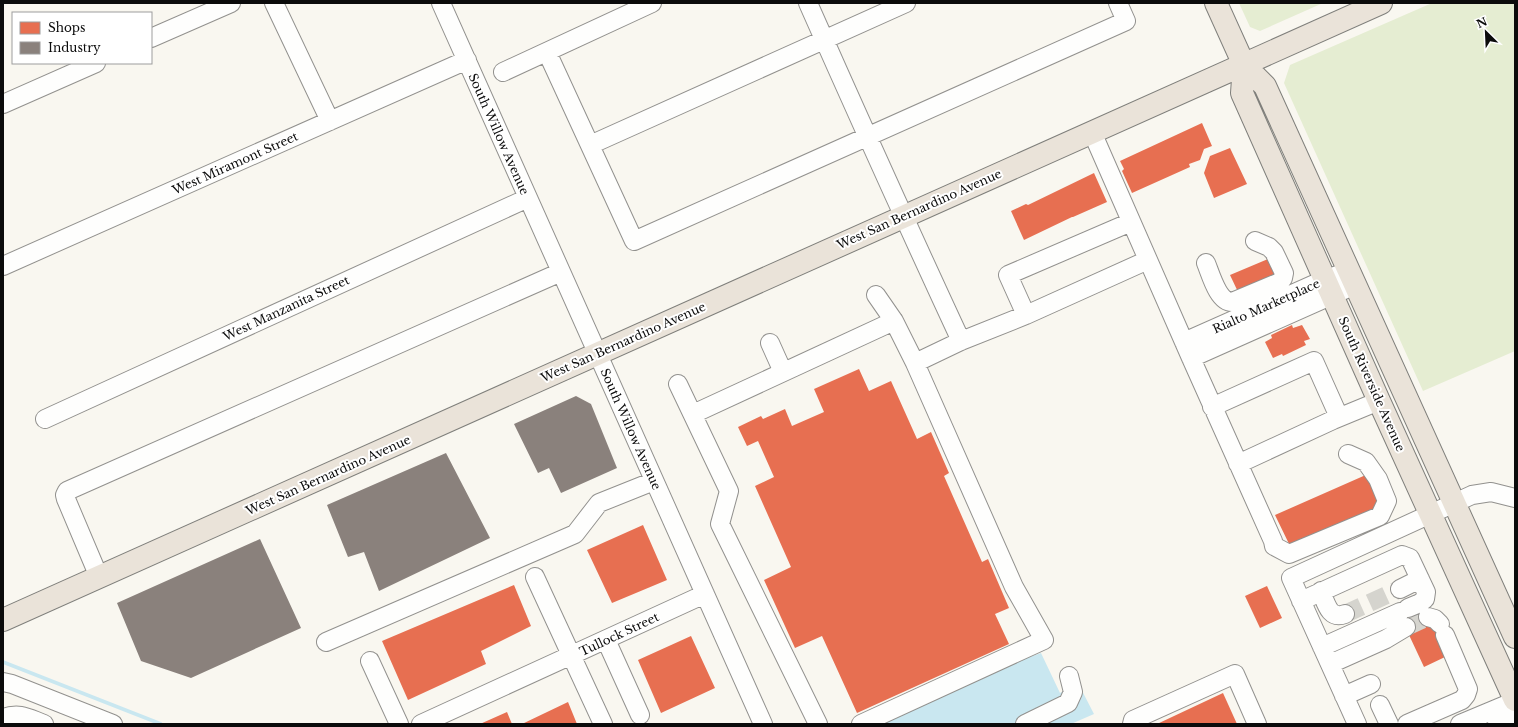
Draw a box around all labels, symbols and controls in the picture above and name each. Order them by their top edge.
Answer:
legend [12,12,152,64]
north arrow [1466,12,1506,52]
text: N [1474,14,1490,31]
text: Shops [48,20,85,35]
text: Industry [48,40,101,55]
street label: South Willow Avenue [465,71,533,197]
street label: West Miramont Street [169,128,301,198]
street label: West San Bernardino Avenue [833,166,1004,253]
street label: West Manzanita Street [219,272,352,344]
street label: Rialto Marketplace [1210,276,1322,336]
street label: West San Bernardino Avenue [537,299,708,386]
street label: South Riverside Avenue [1335,314,1409,454]
street label: South Willow Avenue [597,366,665,492]
street label: West San Bernardino Avenue [242,432,413,519]
street label: Tullock Street [577,609,661,659]

